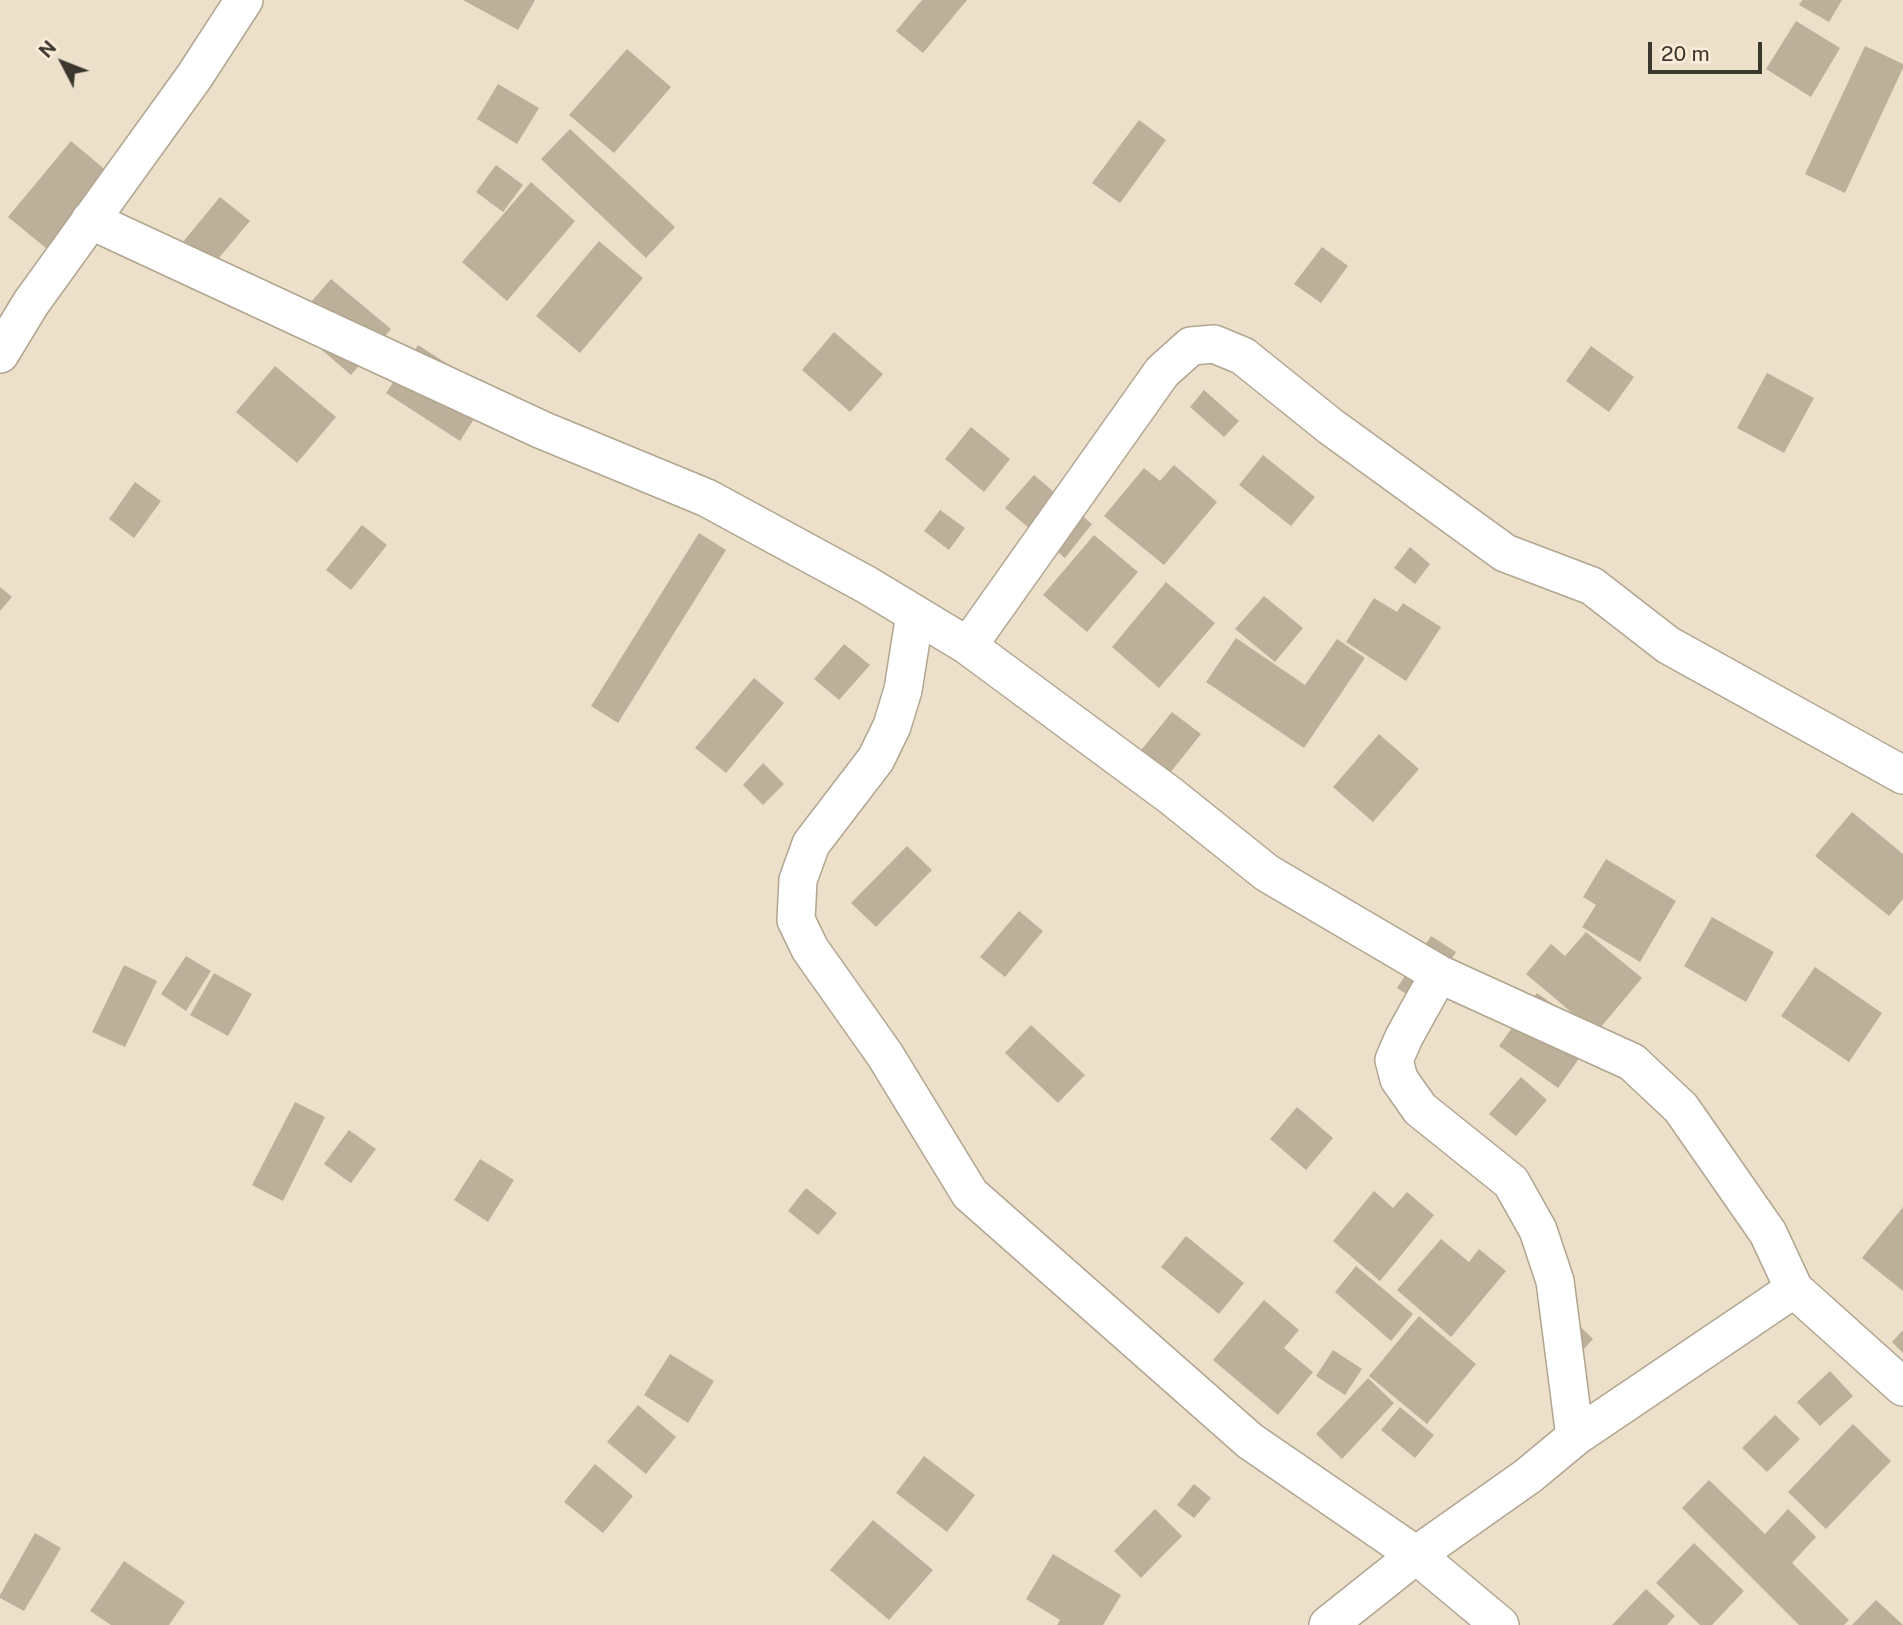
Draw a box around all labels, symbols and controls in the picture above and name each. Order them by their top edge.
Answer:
north arrow [28,28,98,98]
scale bar [1651,28,1765,72]
text: N [34,36,61,62]
text: 20 m [1661,41,1710,66]

